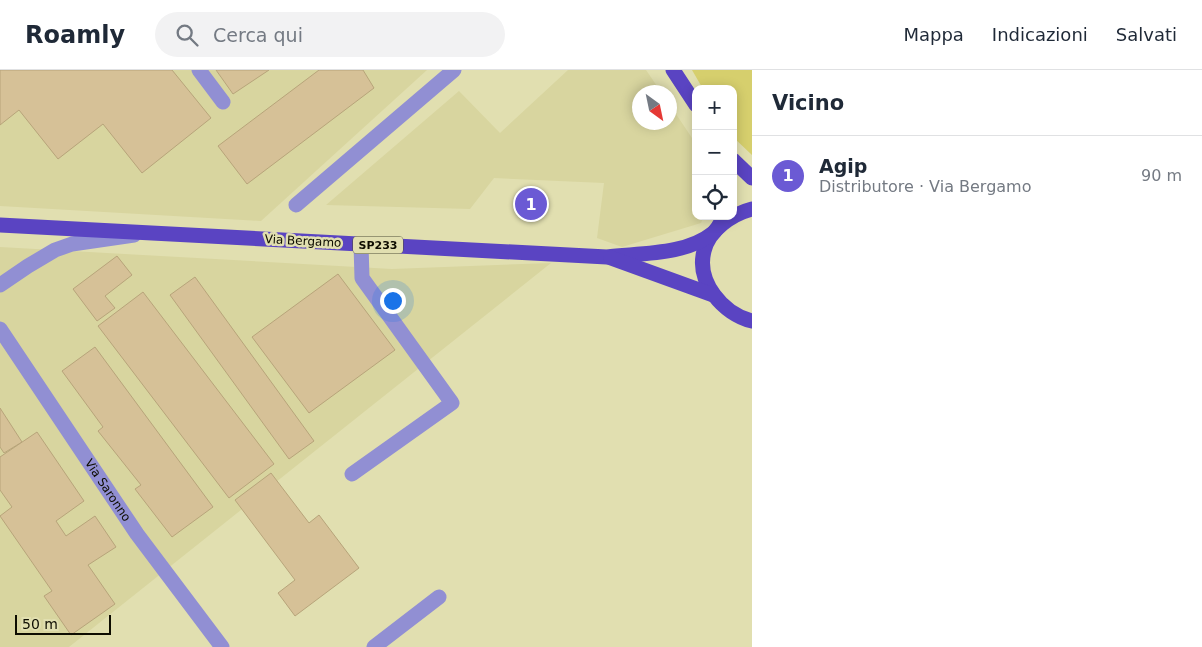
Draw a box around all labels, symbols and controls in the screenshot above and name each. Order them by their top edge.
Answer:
search box [155,12,505,57]
text: Roamly [25,21,125,49]
icon: search [173,21,201,49]
text: Cerca qui [213,24,303,46]
text: Mappa [903,24,964,45]
text: Indicazioni [992,24,1088,45]
text: Salvati [1116,24,1177,45]
north arrow [632,85,677,130]
map controls [692,85,737,220]
button: + [692,85,737,130]
text: Vicino [772,91,844,115]
button: − [692,130,737,175]
text: Agip [819,155,867,177]
text: 1 [782,166,794,185]
text: 90 m [1141,166,1182,185]
button: locate [692,175,737,220]
text: Distributore · Via Bergamo [819,177,1031,196]
pin: 1 [515,185,547,223]
street label: Via Bergamo [264,232,342,250]
road number: SP233 [353,236,403,254]
your location [380,288,406,314]
street label: Via Saronno [82,456,134,524]
scale bar [15,612,111,635]
text: 50 m [22,616,58,632]

